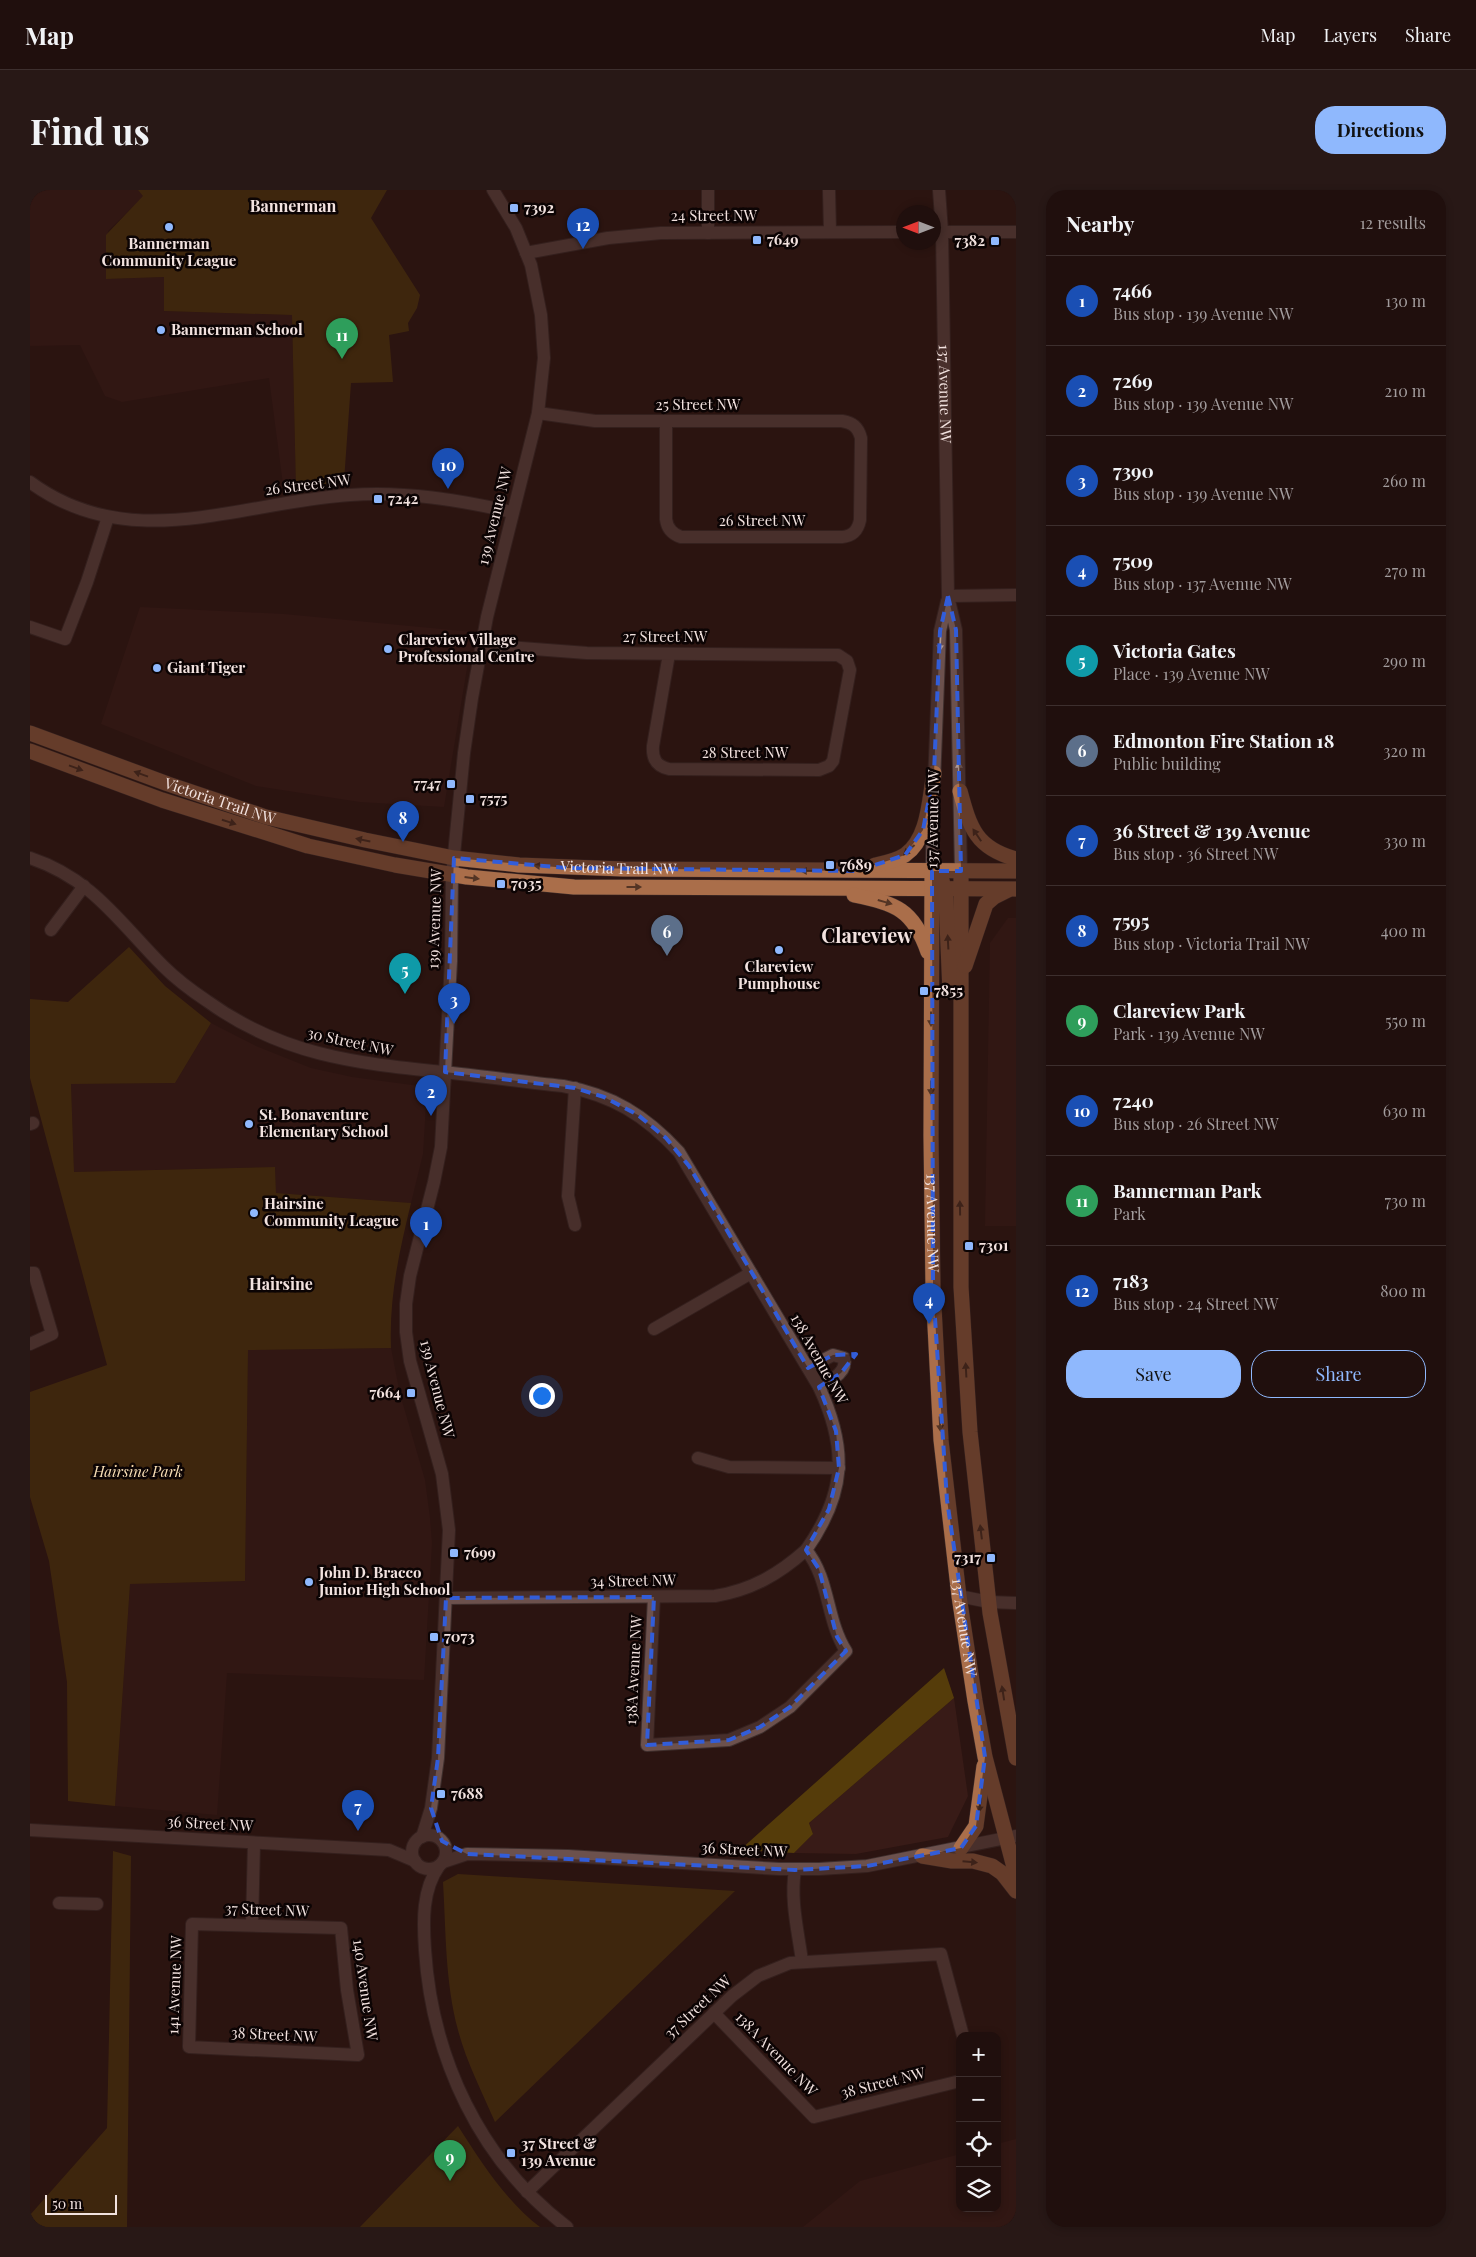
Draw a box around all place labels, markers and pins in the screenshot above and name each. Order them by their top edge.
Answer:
place label: 7392 [524,197,554,217]
marker: 7392 [508,202,520,214]
pin: 12 [567,208,599,249]
marker: Bannerman Community League [163,221,175,233]
place label: 7649 [767,229,798,249]
place label: 7382 [955,230,985,250]
place label: Bannerman Community League [102,233,237,270]
marker: 7649 [751,234,763,246]
marker: 7382 [989,235,1001,247]
pin: 11 [326,318,358,359]
place label: Bannerman School [171,319,303,339]
marker: Bannerman School [155,324,167,336]
pin: 10 [432,448,464,489]
place label: 7242 [388,488,419,508]
marker: 7242 [372,493,384,505]
place label: Clareview Village Professional Centre [398,629,535,666]
marker: Clareview Village Professional Centre [382,643,394,655]
place label: Giant Tiger [167,657,245,677]
marker: Giant Tiger [151,662,163,674]
place label: 7747 [414,773,441,793]
marker: 7747 [445,778,457,790]
place label: 7575 [480,788,508,808]
marker: 7575 [464,793,476,805]
pin: 8 [387,801,419,842]
place label: 7689 [840,854,872,874]
marker: 7689 [824,859,836,871]
place label: 7035 [511,873,542,893]
marker: 7035 [495,878,507,890]
pin: 6 [651,915,683,956]
marker: Clareview Pumphouse [773,944,785,956]
pin: 5 [389,953,421,994]
place label: Clareview Pumphouse [738,956,821,993]
place label: 7855 [934,980,963,1000]
pin: 3 [438,983,470,1024]
marker: 7855 [918,985,930,997]
pin: 2 [415,1075,447,1116]
place label: St. Bonaventure Elementary School [259,1104,389,1141]
marker: St. Bonaventure Elementary School [243,1118,255,1130]
place label: Hairsine Community League [264,1193,399,1230]
marker: Hairsine Community League [248,1207,260,1219]
pin: 1 [410,1207,442,1248]
place label: 7301 [979,1235,1009,1255]
marker: 7301 [963,1240,975,1252]
pin: 4 [913,1283,945,1324]
place label: 7664 [369,1382,401,1402]
marker: 7664 [405,1387,417,1399]
place label: 7699 [464,1542,496,1562]
marker: 7699 [448,1547,460,1559]
place label: 7317 [954,1547,981,1567]
marker: 7317 [985,1552,997,1564]
place label: John D. Bracco Junior High School [318,1562,451,1599]
marker: John D. Bracco Junior High School [303,1576,315,1588]
place label: 7073 [444,1626,475,1646]
marker: 7073 [428,1631,440,1643]
place label: 7688 [451,1783,483,1803]
marker: 7688 [435,1788,447,1800]
pin: 7 [342,1790,374,1831]
place label: 37 Street & 139 Avenue [521,2133,597,2170]
pin: 9 [434,2140,466,2181]
marker: 37 Street & 139 Avenue [505,2147,517,2159]

